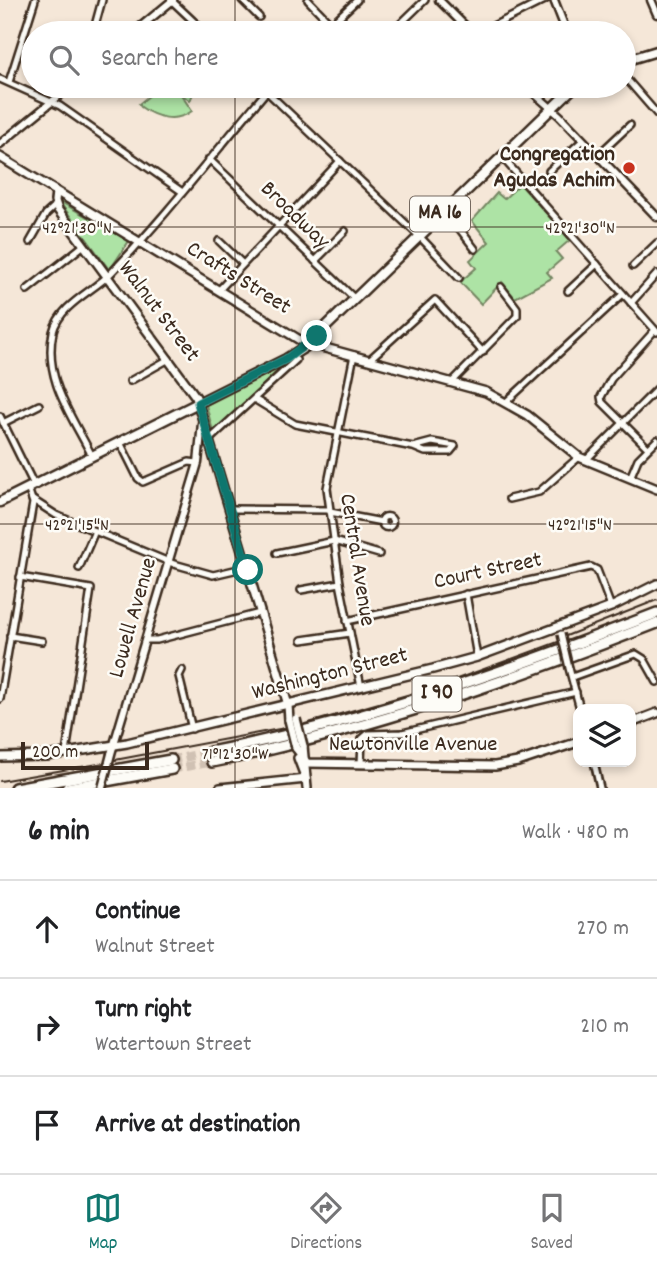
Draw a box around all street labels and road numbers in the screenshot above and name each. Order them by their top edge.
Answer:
street label: Broadway [252,174,337,258]
road number: MA 16 [410,196,470,232]
street label: Crafts Street [179,234,297,324]
street label: Walnut Street [109,254,207,370]
street label: Central Avenue [329,491,383,629]
street label: Court Street [431,544,545,600]
street label: Lowell Avenue [101,554,167,682]
street label: Washington Street [249,640,411,710]
road number: I 90 [412,676,462,712]
street label: Newtonville Avenue [329,729,497,762]

